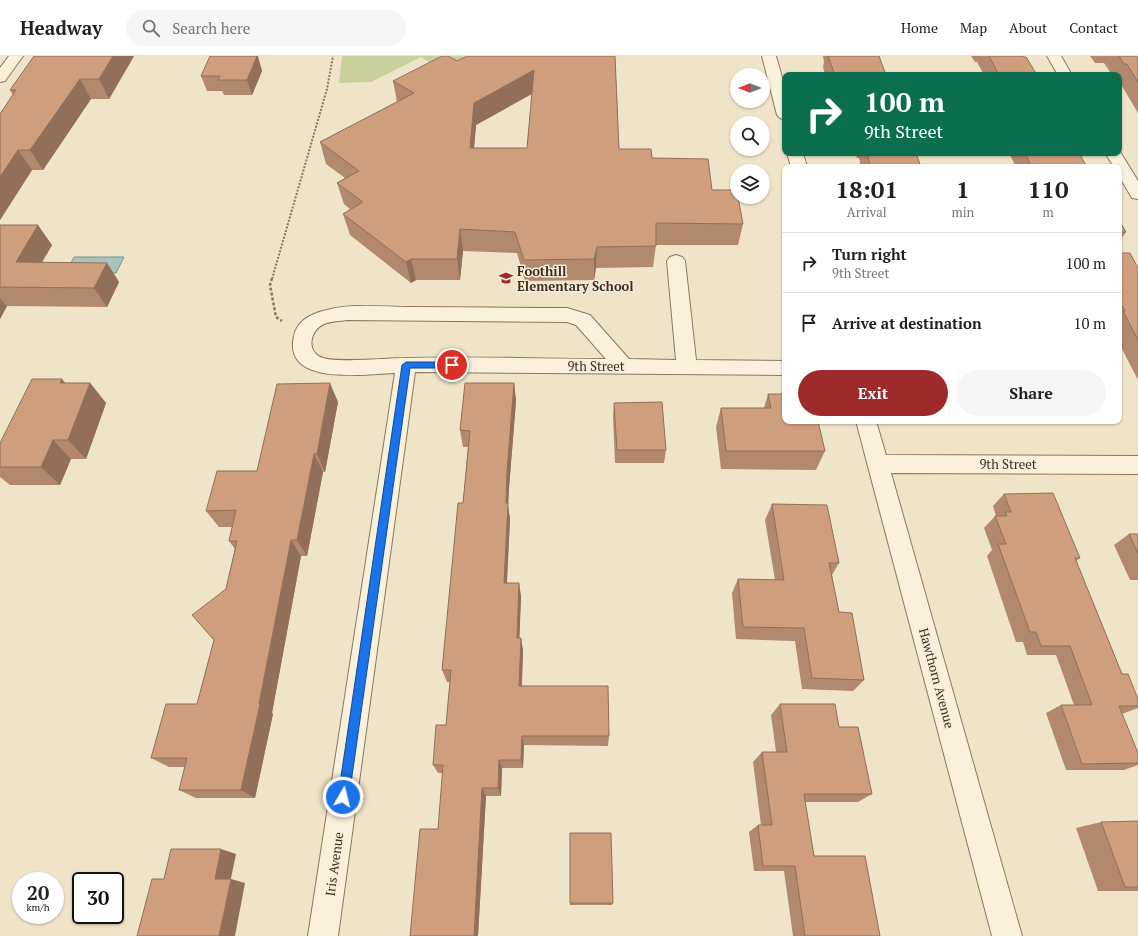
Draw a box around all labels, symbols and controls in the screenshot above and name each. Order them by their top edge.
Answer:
search box [126,10,406,46]
text: Headway [20,15,102,40]
icon: search [140,17,162,39]
text: Search here [172,18,250,38]
text: Home [901,18,938,37]
text: Map [960,18,987,37]
text: About [1009,18,1047,37]
text: Contact [1069,18,1118,37]
north arrow [730,68,770,108]
map controls [730,68,770,204]
text: 100 m [864,83,945,120]
icon: right [798,88,850,140]
button: search [730,116,770,156]
text: 9th Street [864,119,943,143]
button: layers [730,164,770,204]
text: 18:01 [835,173,898,205]
text: 1 [956,173,970,205]
text: 110 [1028,173,1068,205]
text: Arrival [847,203,887,221]
text: min [951,203,974,221]
text: m [1043,203,1054,221]
text: Turn right [832,244,907,264]
icon: right [798,252,820,274]
text: 100 m [1065,253,1106,273]
place label: Foothill Elementary School [517,262,634,295]
text: 9th Street [832,264,889,282]
school or university icon: Foothill Elementary School [498,270,514,286]
icon: arrive [798,312,820,334]
text: Arrive at destination [832,313,982,333]
text: 10 m [1073,313,1106,333]
pin [435,348,469,382]
icon: arrive [441,354,463,376]
street label: 9th Street [567,357,625,375]
button: Exit [798,370,948,416]
button: Share [956,370,1106,416]
street label: 9th Street [979,455,1037,473]
street label: Hawthorn Avenue [915,626,959,730]
position arrow [322,776,364,818]
street label: Iris Avenue [321,831,347,897]
speed limit sign: 30 [72,872,124,924]
text: 20 [27,879,49,906]
text: km/h [26,901,50,914]

